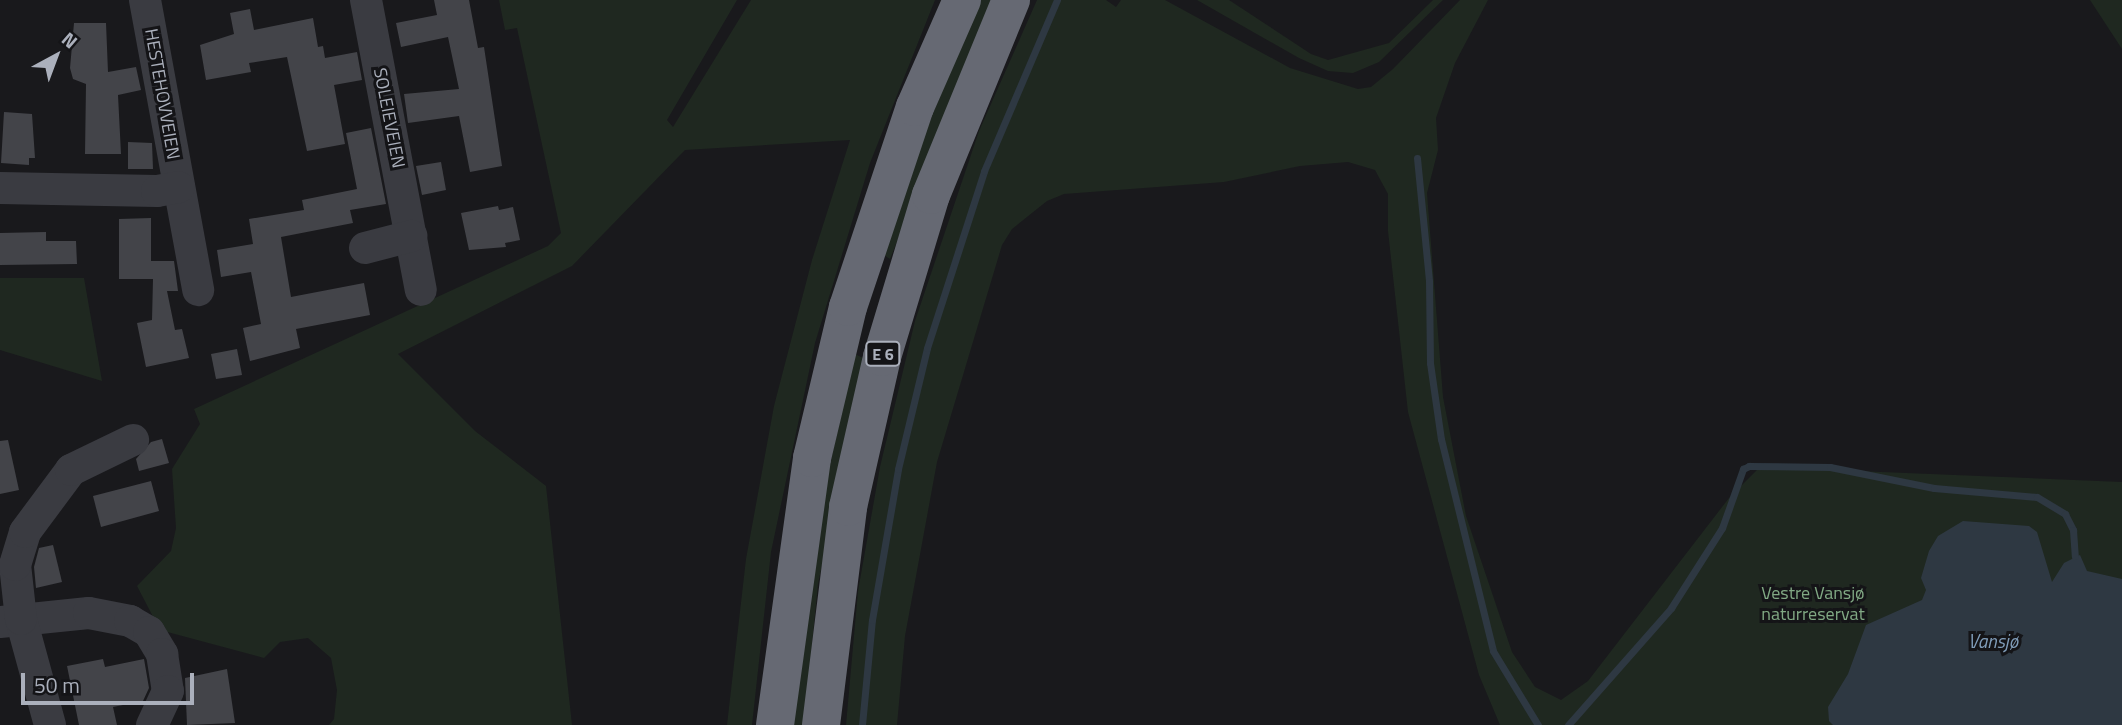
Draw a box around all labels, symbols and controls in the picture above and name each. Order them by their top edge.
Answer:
north arrow [21,21,91,91]
text: N [56,25,85,55]
street label: HESTEHOVVEIEN [140,27,184,161]
street label: SOLEIEVEIEN [369,66,409,170]
road number: E 6 [864,342,902,366]
park label: Vestre Vansjø naturreservat [1761,583,1865,626]
water label: Vansjø [1968,630,2018,652]
scale bar [24,658,198,702]
text: 50 m [34,669,80,701]

